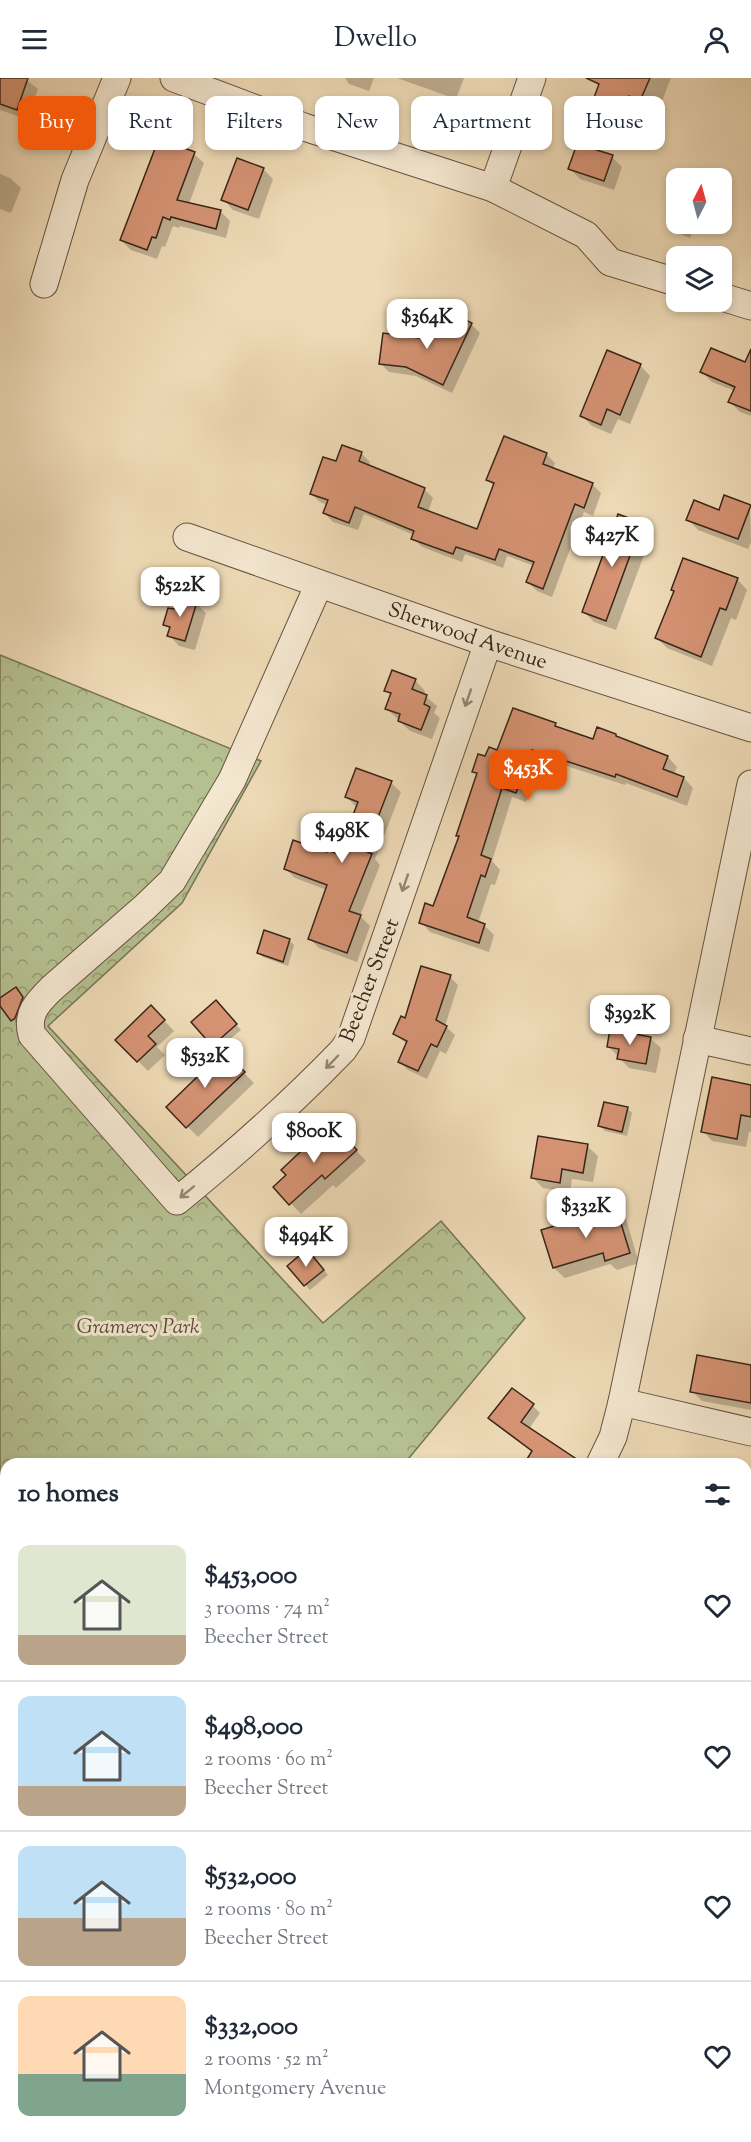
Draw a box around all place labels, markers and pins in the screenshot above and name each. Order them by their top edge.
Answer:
pin: $364K [385,299,469,350]
pin: $427K [570,517,654,568]
pin: $522K [138,567,222,618]
pin: $453K [486,750,570,801]
pin: $498K [300,813,384,864]
pin: $392K [588,995,672,1046]
pin: $532K [163,1038,247,1089]
pin: $800K [272,1113,356,1164]
pin: $332K [544,1188,628,1239]
pin: $494K [264,1217,348,1268]

